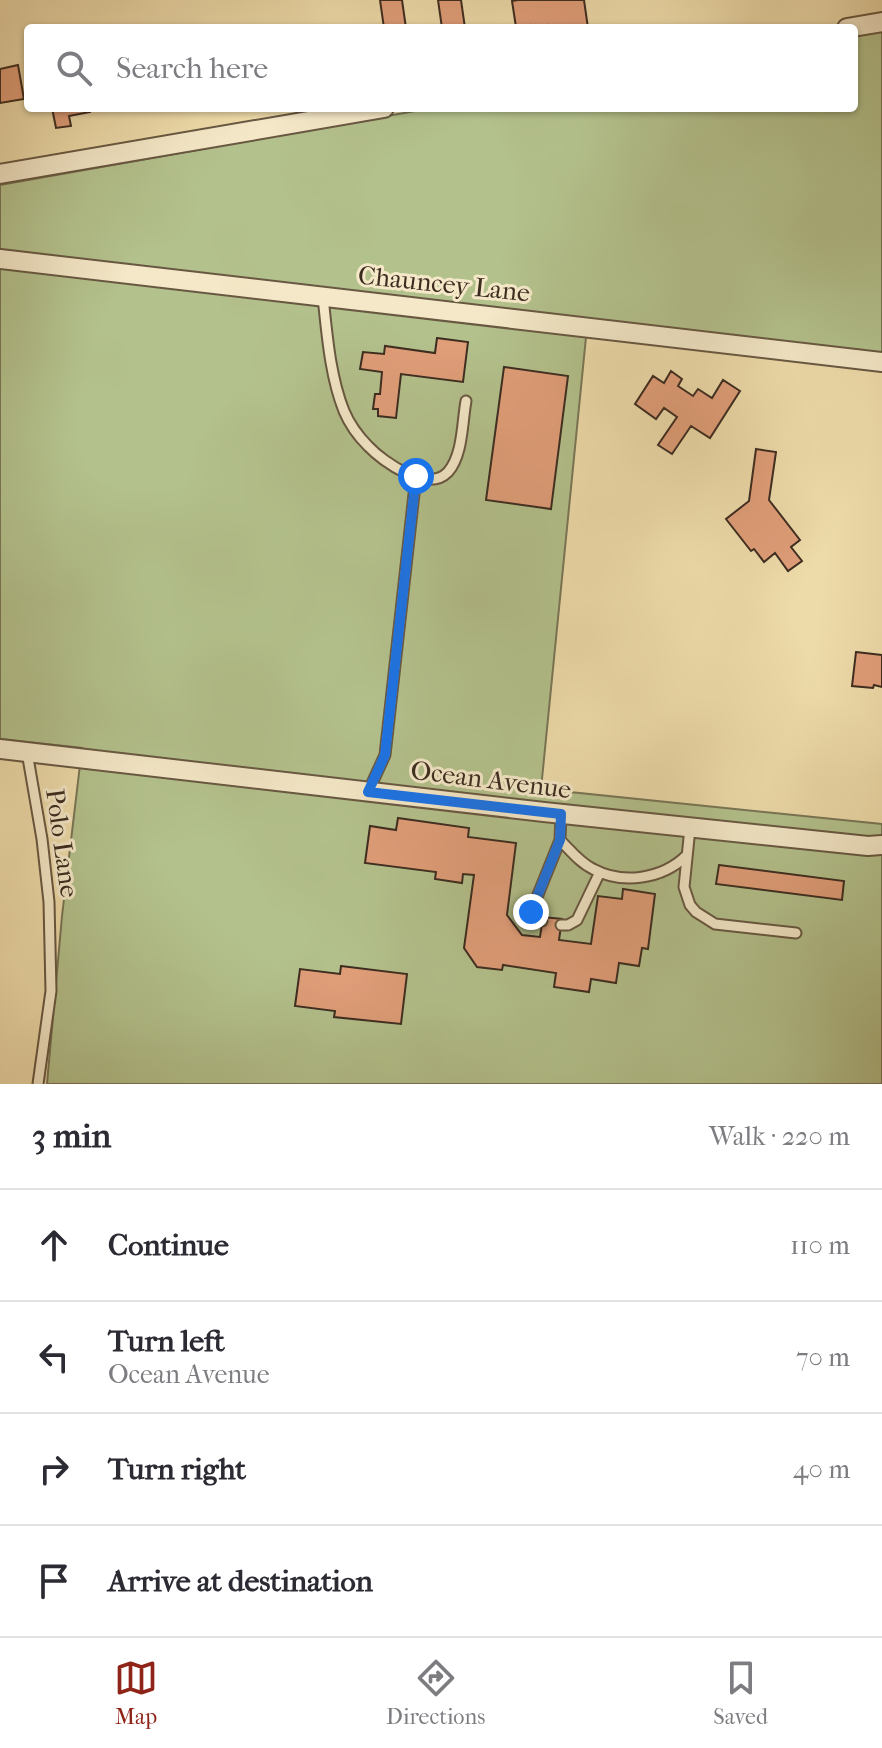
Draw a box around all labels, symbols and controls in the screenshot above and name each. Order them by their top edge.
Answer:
search box [24,24,858,112]
icon: search [52,46,96,90]
text: Search here [116,51,268,86]
street label: Chauncey Lane [357,260,532,308]
route start [398,458,434,494]
street label: Ocean Avenue [409,755,573,805]
street label: Polo Lane [39,787,85,899]
route end [513,894,549,930]
text: 3 min [32,1116,111,1156]
text: Walk · 220 m [709,1121,850,1152]
icon: ahead [32,1223,76,1267]
text: Continue [108,1228,229,1263]
text: 110 m [790,1230,850,1261]
text: Turn left [108,1324,225,1359]
icon: left [32,1335,76,1379]
text: 70 m [796,1342,850,1373]
text: Ocean Avenue [108,1359,270,1390]
icon: right [32,1447,76,1491]
text: Turn right [108,1452,246,1487]
text: 40 m [793,1454,850,1485]
icon: arrive [32,1559,76,1603]
text: Arrive at destination [108,1564,373,1599]
tab: Map [114,1656,158,1730]
tab: Directions [386,1656,485,1730]
tab: Saved [713,1656,768,1730]

